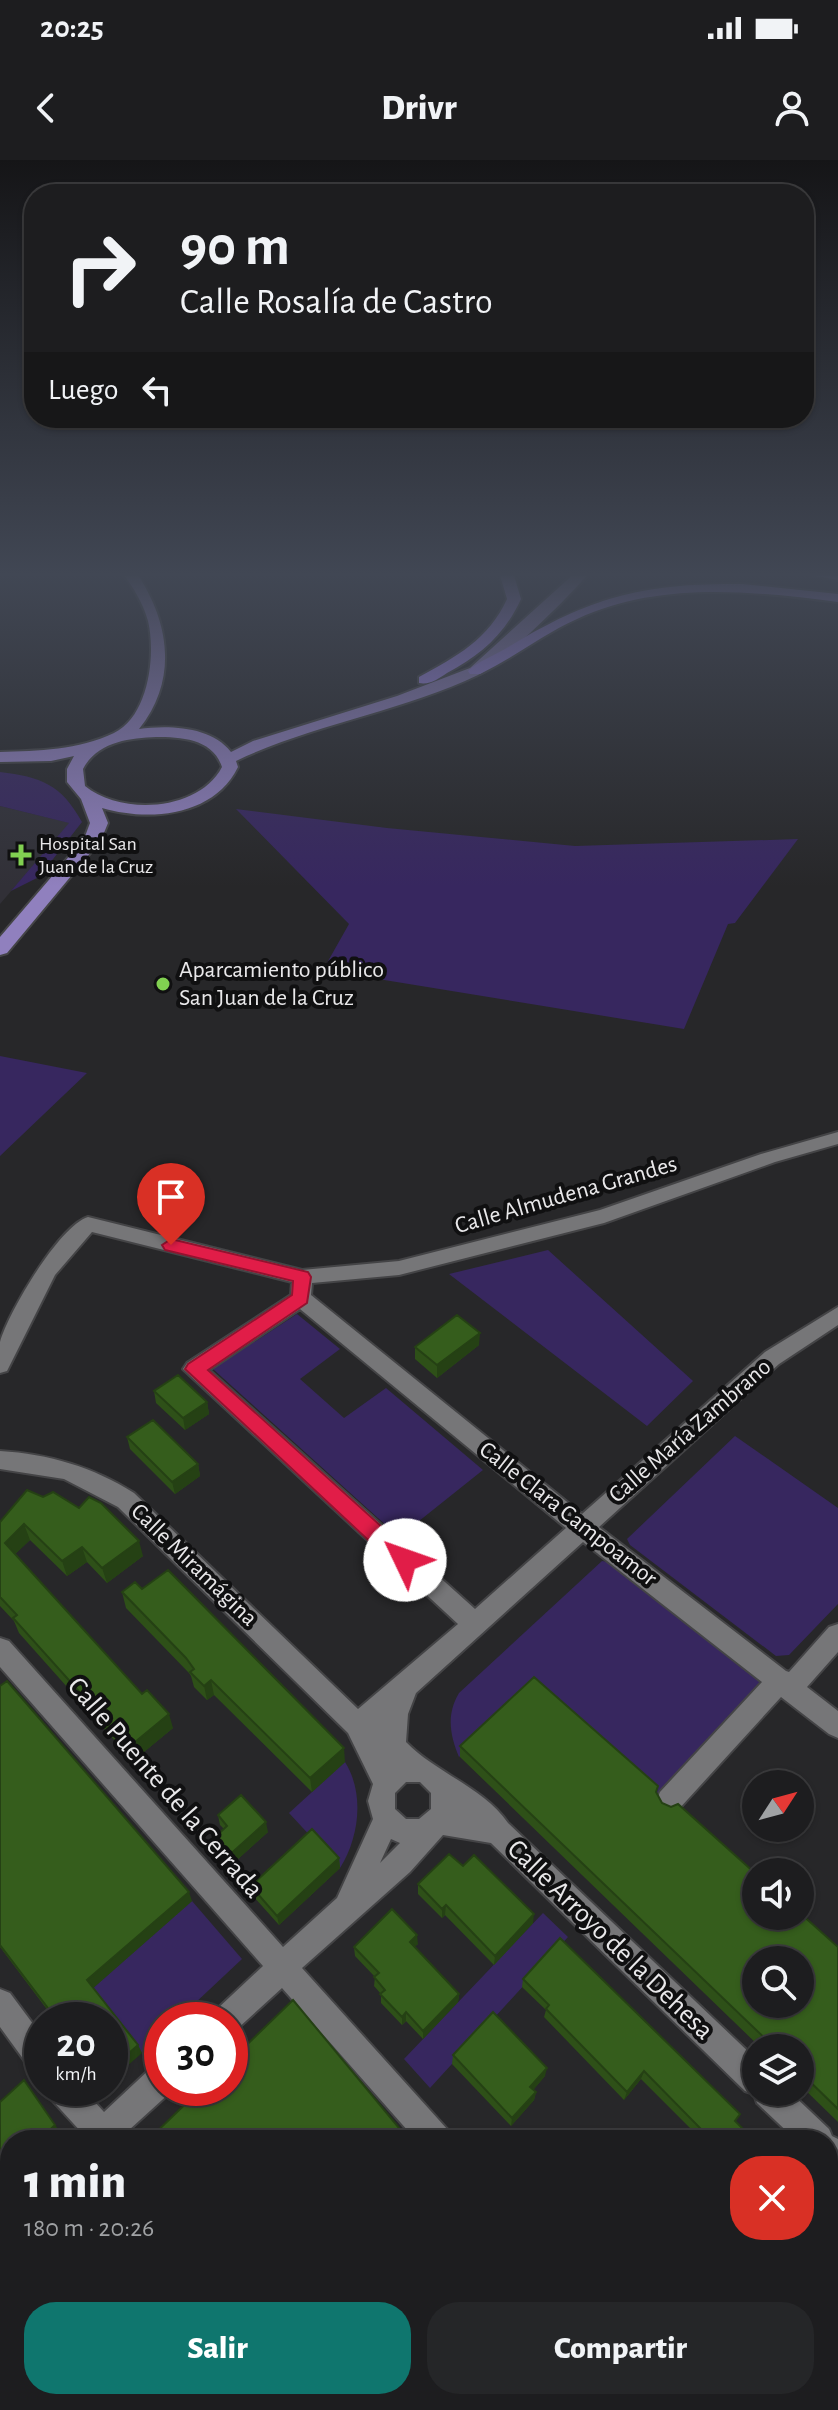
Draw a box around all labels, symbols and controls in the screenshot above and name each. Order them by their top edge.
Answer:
text: 20:25 [40,13,104,43]
icon: back [24,86,68,130]
icon: person [770,86,814,130]
text: Drivr [381,90,457,126]
icon: right [48,216,152,320]
text: 90 m [180,219,290,275]
text: Calle Rosalía de Castro [180,284,493,320]
icon: left [135,368,179,412]
text: Luego [48,375,119,405]
place label: Hospital San Juan de la Cruz [39,834,153,877]
marker: Hospital San Juan de la Cruz [10,844,32,866]
place label: Aparcamiento público San Juan de la Cruz [179,958,384,1010]
marker: Aparcamiento público San Juan de la Cruz [154,975,172,993]
street label: Calle Almudena Grandes [452,1152,680,1238]
pin [137,1163,205,1245]
icon: arrive [149,1175,193,1219]
street label: Calle María Zambrano [604,1354,776,1508]
street label: Calle Clara Campoamor [475,1437,662,1591]
street label: Calle Miramágina [126,1499,262,1631]
position arrow [363,1518,447,1602]
street label: Calle Puente de la Cerrada [62,1672,268,1904]
north arrow [742,1770,814,1842]
map controls [742,1770,814,2106]
street label: Calle Arroyo de la Dehesa [502,1835,718,2045]
button: sound [742,1858,814,1930]
button: search [742,1946,814,2018]
speed limit sign: 30 [144,2002,248,2106]
text: 20 [56,2024,96,2064]
button: layers [742,2034,814,2106]
text: km/h [55,2064,97,2084]
button: close [730,2156,814,2240]
text: 1 min [24,2159,126,2207]
text: 180 m · 20:26 [24,2215,154,2241]
button: Salir [24,2302,411,2394]
button: Compartir [427,2302,814,2394]

